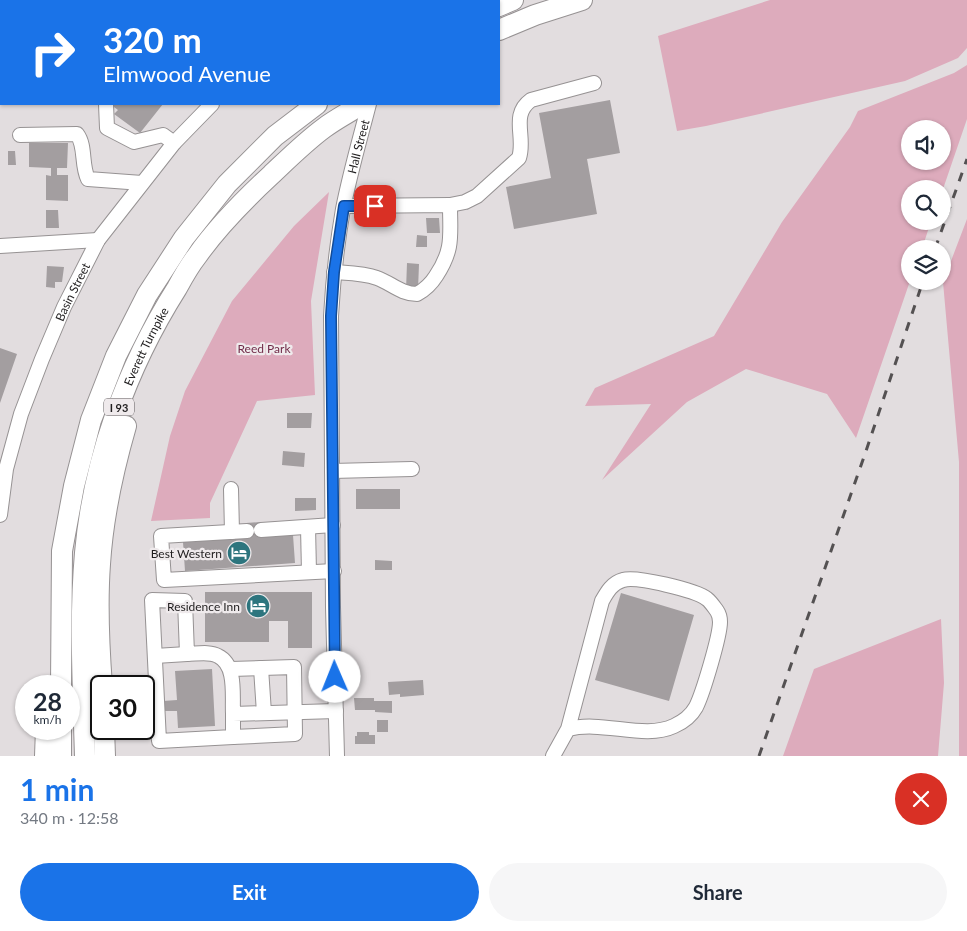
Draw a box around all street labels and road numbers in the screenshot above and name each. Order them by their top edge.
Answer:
street label: Hall Street [344,117,372,175]
street label: Basin Street [52,259,93,323]
street label: Everett Turnpike [120,304,171,388]
road number: I 93 [104,398,134,416]

